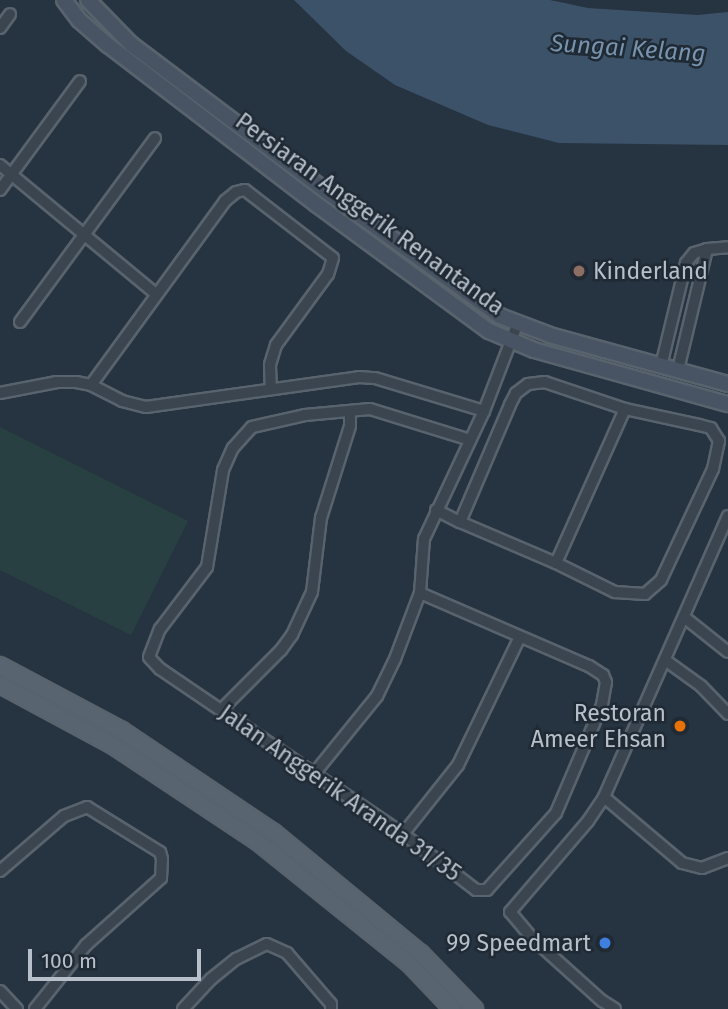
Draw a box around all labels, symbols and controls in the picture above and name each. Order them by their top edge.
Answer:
water label: Sungai Kelang [549,29,707,69]
street label: Persiaran Anggerik Renantanda [230,107,510,321]
place label: Kinderland [593,257,708,285]
marker: Kinderland [571,263,587,279]
street label: Jalan Anggerik Aranda 31/35 [214,699,466,887]
place label: Restoran Ameer Ehsan [531,699,666,753]
marker: Restoran Ameer Ehsan [672,718,688,734]
place label: 99 Speedmart [446,929,591,957]
marker: 99 Speedmart [597,935,613,951]
scale bar [32,936,205,980]
text: 100 m [41,948,97,974]

